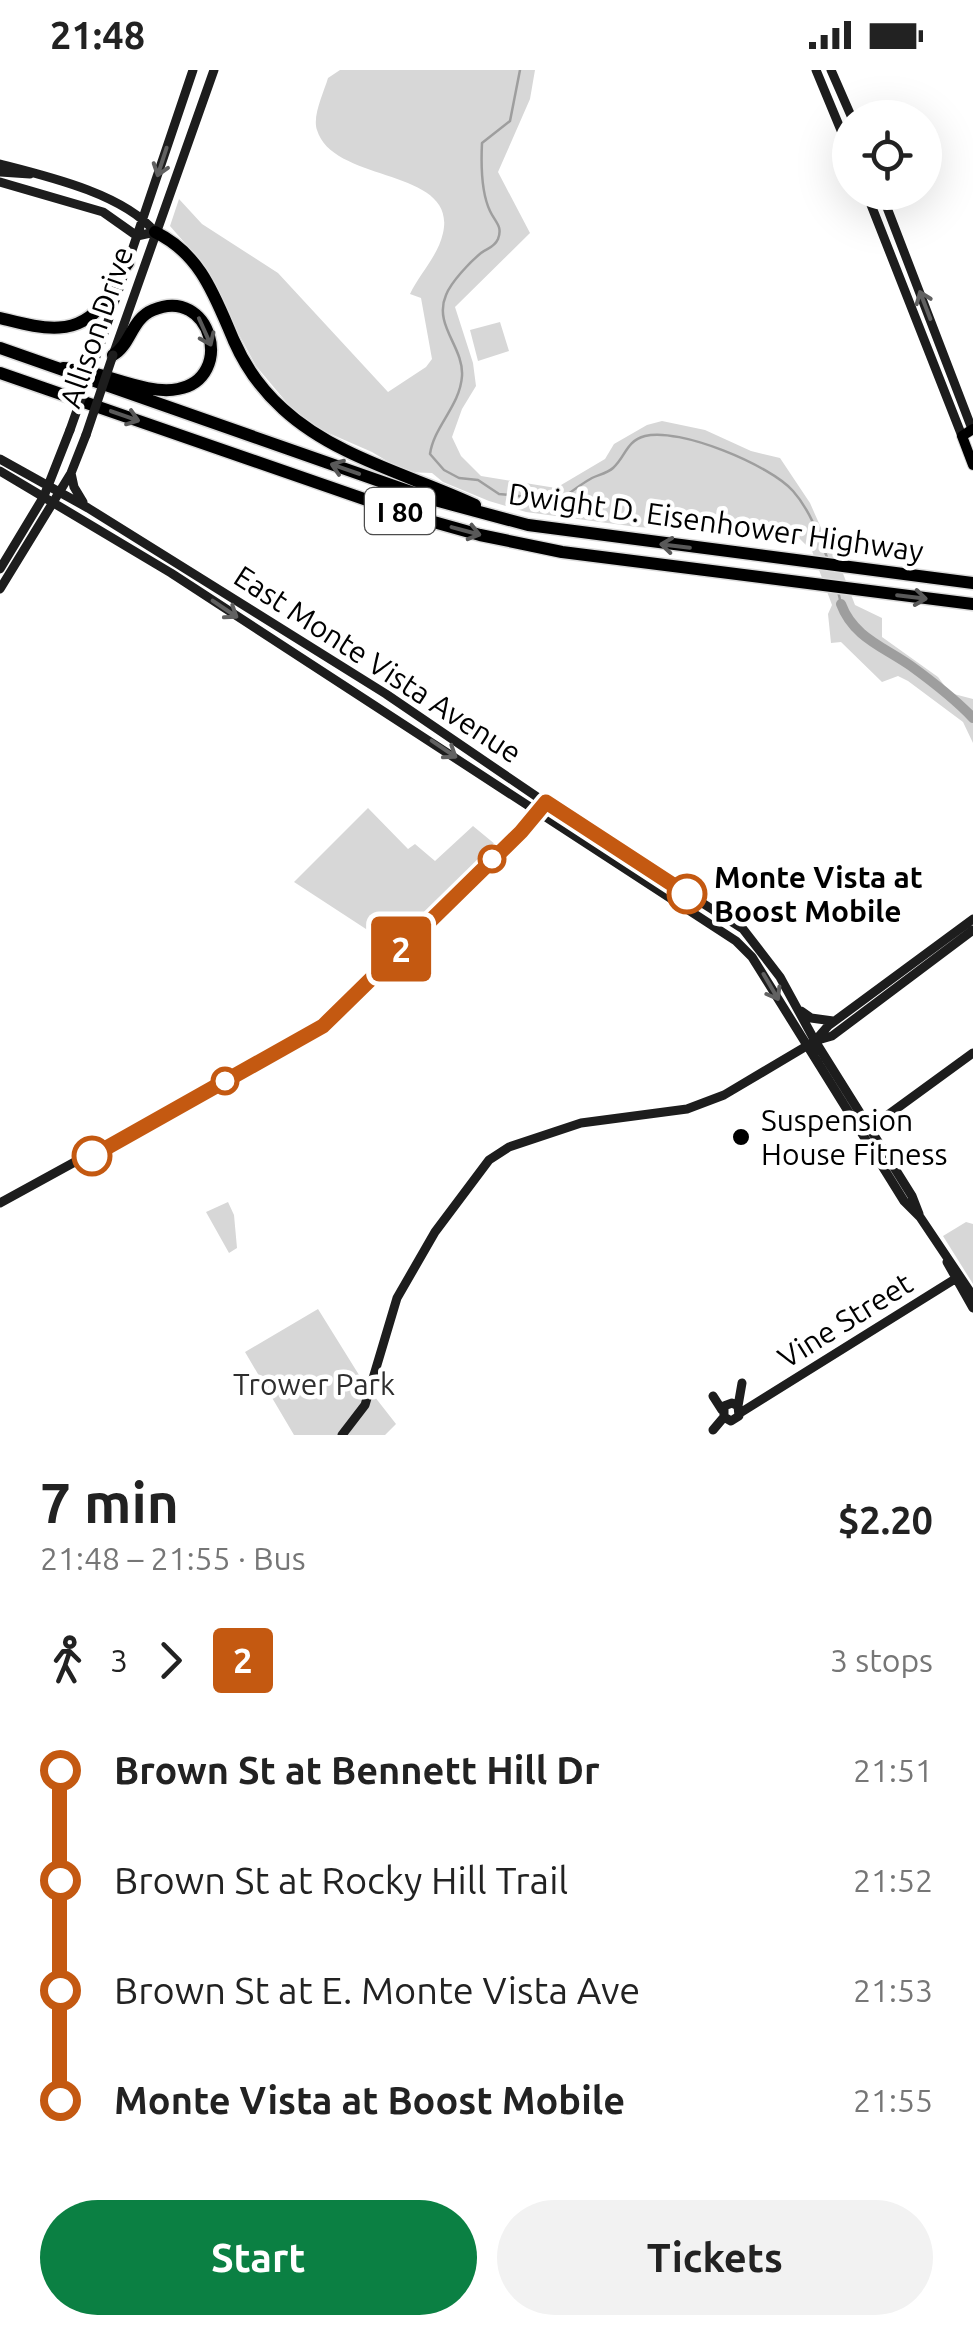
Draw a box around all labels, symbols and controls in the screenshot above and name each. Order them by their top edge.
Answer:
text: 21:48 [50,14,145,56]
map controls [832,100,942,210]
button: locate [832,100,942,210]
one-way arrow [152,146,170,178]
street label: Allison Drive [53,242,139,412]
one-way arrow [915,291,933,321]
one-way arrow [197,317,215,347]
one-way arrow [109,408,140,426]
one-way arrow [331,459,362,477]
street label: Dwight D. Eisenhower Highway [506,476,926,568]
road number: I 80 [365,488,435,534]
one-way arrow [450,523,481,542]
one-way arrow [660,536,692,554]
street label: East Monte Vista Avenue [228,558,528,770]
one-way arrow [895,588,928,606]
one-way arrow [210,599,238,620]
one-way arrow [429,739,457,760]
unlabelled marker [479,846,505,872]
place label: Monte Vista at Boost Mobile [714,860,923,928]
marker: Monte Vista at Boost Mobile [668,875,706,913]
line badge: 2 [368,916,434,982]
text: 2 [391,929,411,969]
one-way arrow [761,972,781,1001]
unlabelled marker [212,1068,238,1094]
place label: Suspension House Fitness [761,1103,948,1171]
marker: Suspension House Fitness [730,1126,752,1148]
unlabelled marker [73,1137,111,1175]
street label: Vine Street [772,1265,918,1375]
park label: Trower Park [233,1367,395,1401]
text: 7 min [40,1472,179,1533]
text: $2.20 [838,1499,933,1541]
text: 21:48 – 21:55 · Bus [40,1540,306,1576]
icon: walk [40,1633,95,1688]
icon: forward [143,1633,198,1688]
text: 2 [233,1640,253,1680]
text: 3 [110,1642,128,1678]
text: 3 stops [830,1642,933,1678]
text: Brown St at Bennett Hill Dr [114,1749,600,1791]
text: 21:51 [853,1752,933,1788]
text: Brown St at Rocky Hill Trail [114,1859,568,1901]
text: 21:52 [853,1862,933,1898]
text: Brown St at E. Monte Vista Ave [114,1969,640,2011]
text: 21:53 [853,1972,933,2008]
text: Monte Vista at Boost Mobile [114,2079,625,2121]
text: 21:55 [853,2082,933,2118]
button: Start [40,2200,477,2315]
button: Tickets [497,2200,933,2315]

